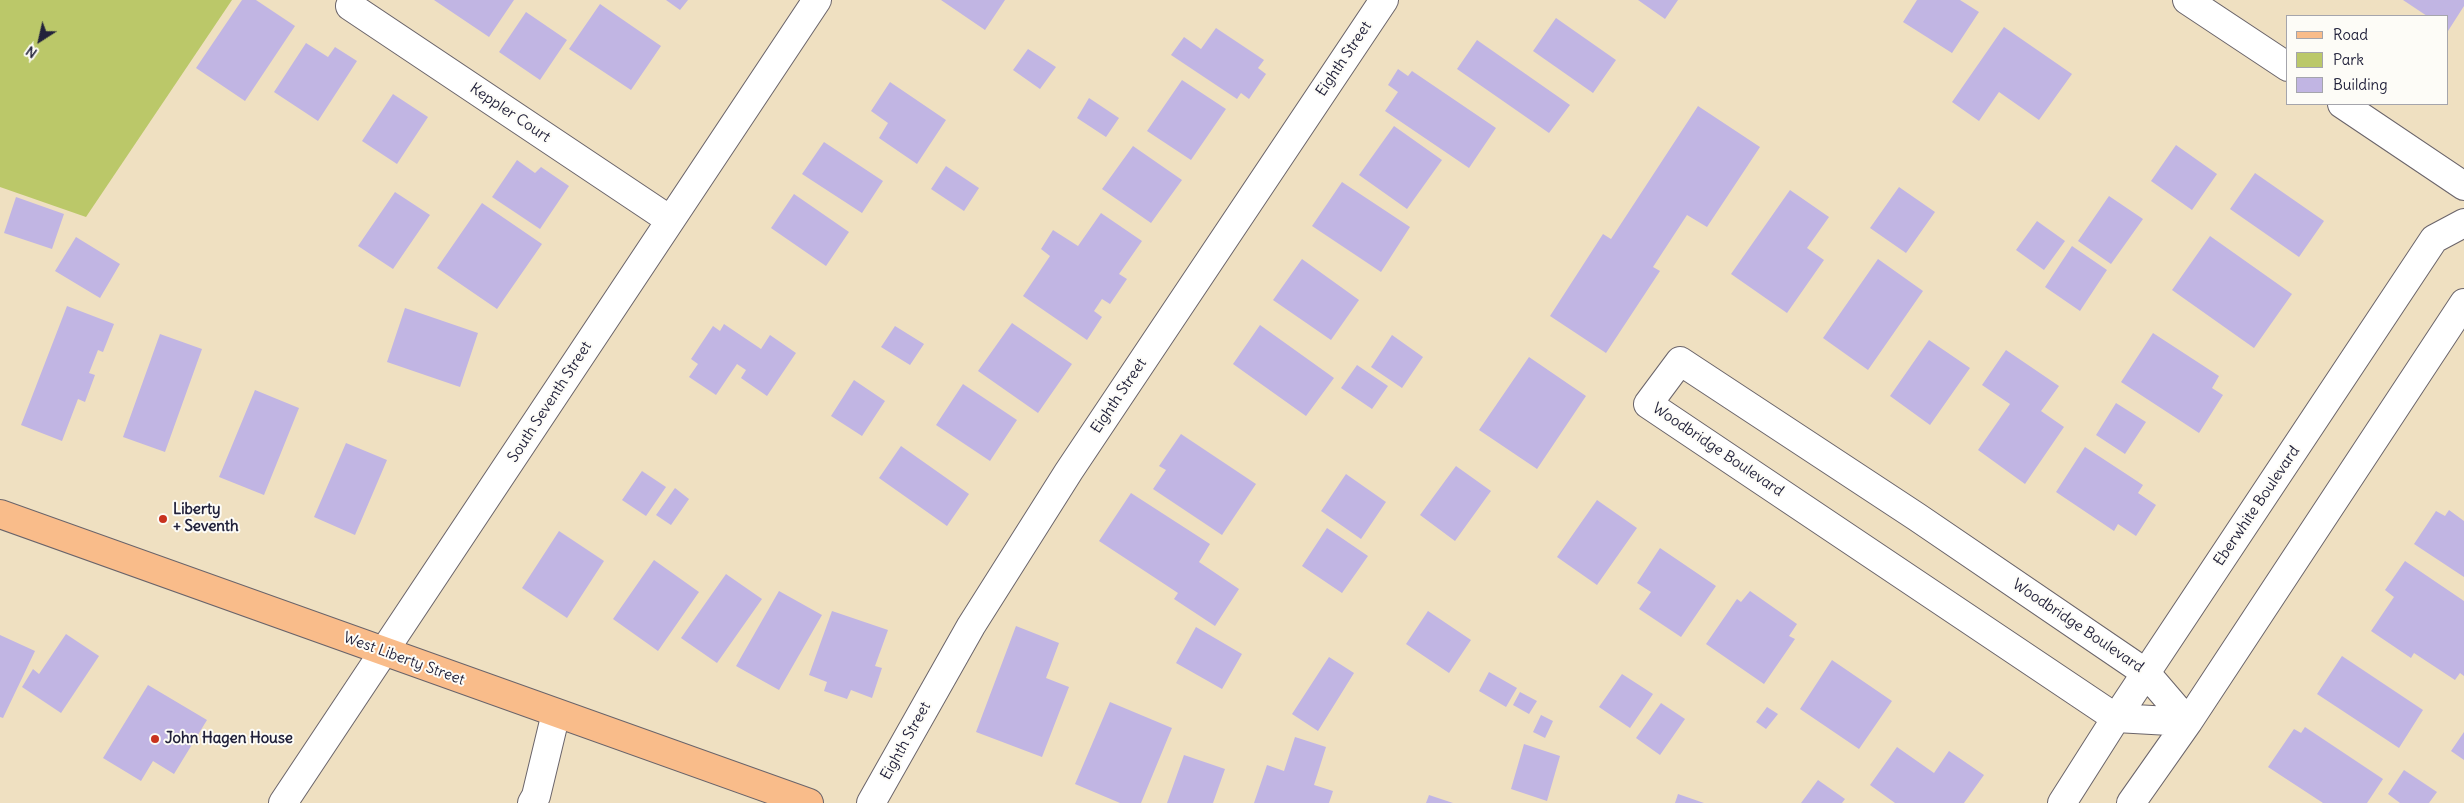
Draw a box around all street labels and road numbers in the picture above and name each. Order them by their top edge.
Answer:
street label: Eighth Street [1312,18,1376,100]
street label: Keppler Court [466,79,554,147]
street label: South Seventh Street [504,338,596,466]
street label: Eighth Street [1087,355,1151,437]
street label: Woodbridge Boulevard [1649,399,1787,501]
street label: Eberwhite Boulevard [2210,443,2304,569]
street label: Woodbridge Boulevard [2009,575,2147,677]
street label: West Liberty Street [341,629,467,689]
street label: Eighth Street [877,699,935,783]

